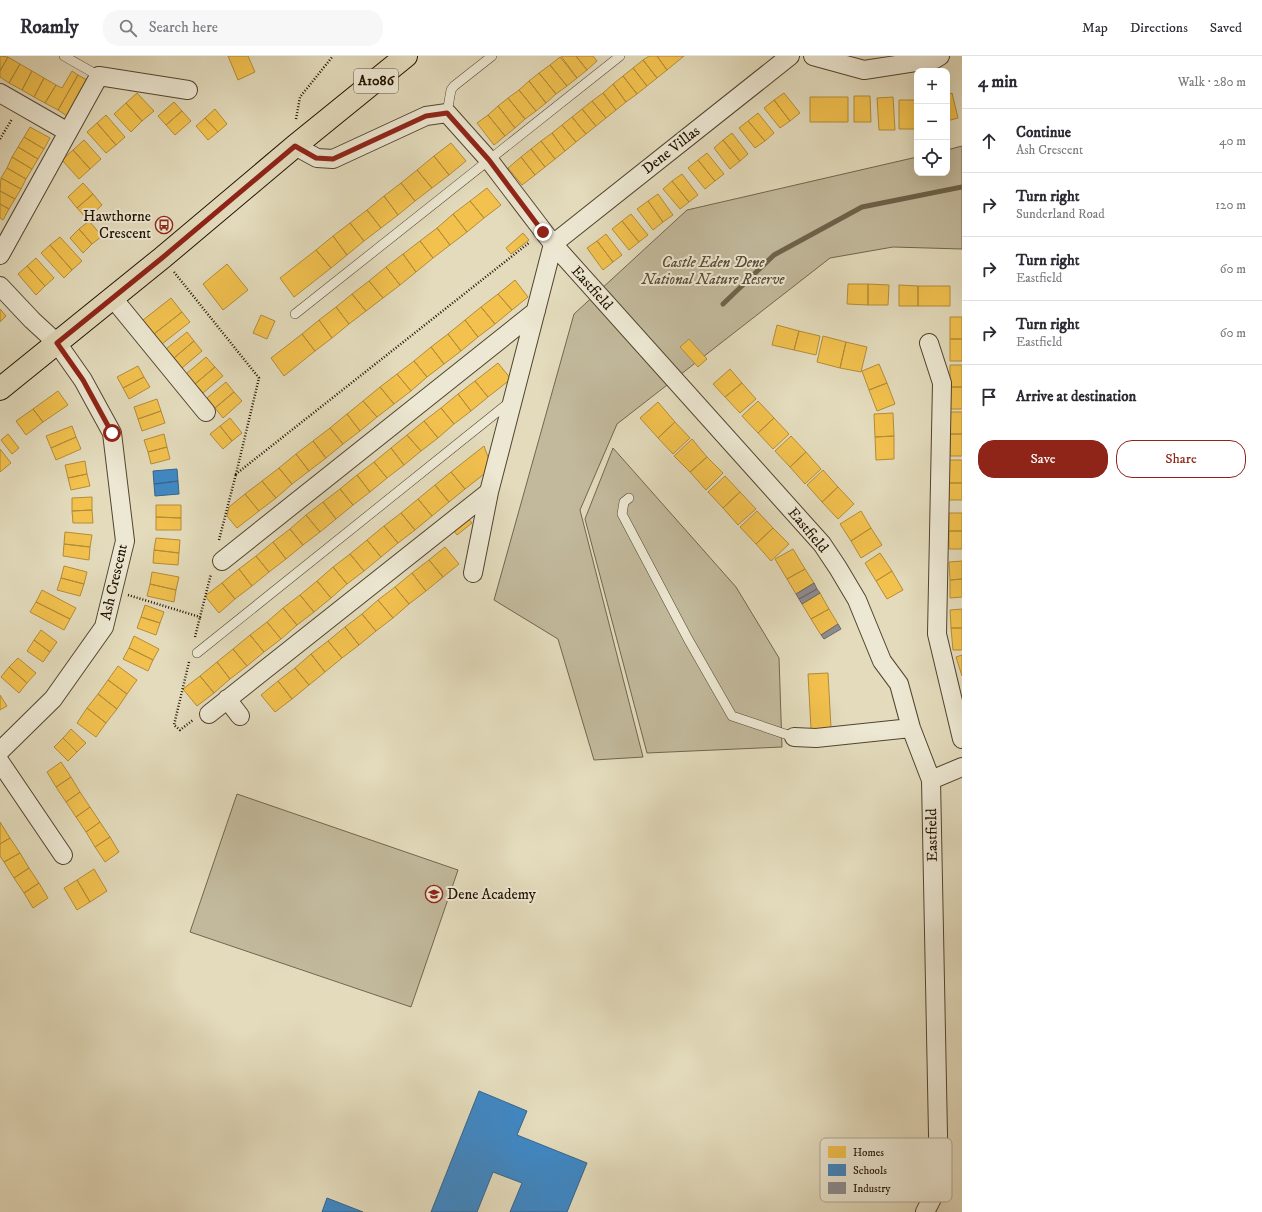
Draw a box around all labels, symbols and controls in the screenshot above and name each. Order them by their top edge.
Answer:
search box [103,10,383,46]
text: Roamly [20,16,79,39]
icon: search [117,17,139,39]
text: Search here [149,18,218,37]
text: Map [1082,19,1108,37]
text: Directions [1130,19,1188,37]
text: Saved [1210,19,1242,37]
map controls [914,68,950,176]
button: + [914,68,950,104]
road number: A1086 [354,69,398,93]
text: 4 min [978,71,1017,93]
text: Walk · 280 m [1178,74,1246,90]
button: − [914,104,950,140]
street label: Dene Villas [638,122,704,178]
text: Continue [1016,123,1071,142]
icon: ahead [978,130,1000,152]
text: 40 m [1219,133,1246,149]
button: locate [914,140,950,176]
text: Ash Crescent [1016,142,1083,158]
text: Turn right [1016,187,1079,206]
icon: right [978,194,1000,216]
text: 120 m [1215,197,1246,213]
text: Sunderland Road [1016,206,1105,222]
place label: Hawthorne Crescent [83,207,151,243]
bus stop icon: Hawthorne Crescent [154,215,174,235]
route end [534,223,552,241]
text: Turn right [1016,251,1079,270]
park label: Castle Eden Dene National Nature Reserve [641,253,785,289]
icon: right [978,258,1000,280]
text: 60 m [1220,261,1246,277]
street label: Eastfield [567,262,617,315]
text: Eastfield [1016,270,1062,286]
text: Turn right [1016,315,1079,334]
icon: right [978,322,1000,344]
text: 60 m [1220,325,1246,341]
text: Eastfield [1016,334,1062,350]
icon: arrive [978,386,1000,408]
text: Arrive at destination [1016,387,1136,406]
route start [103,424,121,442]
button: Save [978,440,1108,478]
button: Share [1116,440,1246,478]
street label: Eastfield [784,503,833,557]
street label: Ash Crescent [96,542,132,622]
street label: Eastfield [922,808,942,862]
school or university icon: Dene Academy [424,884,444,904]
place label: Dene Academy [447,885,537,904]
legend [820,1138,952,1202]
text: Homes [853,1146,884,1160]
text: Schools [853,1164,887,1178]
text: Industry [853,1182,891,1196]

